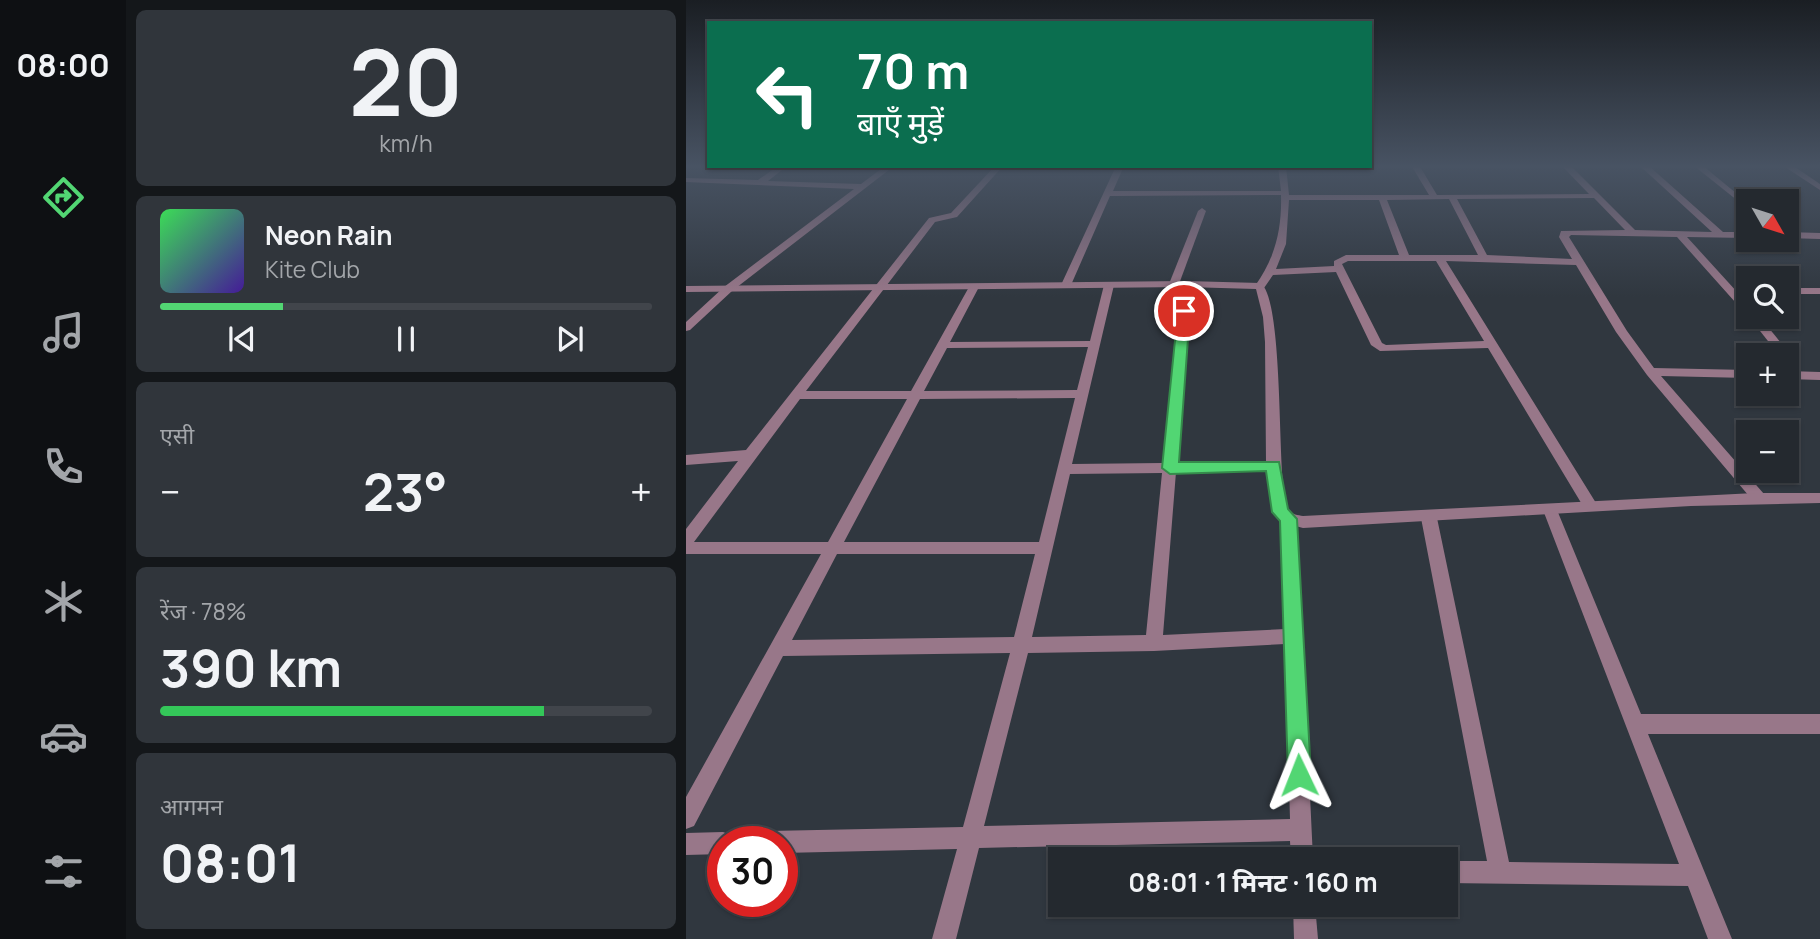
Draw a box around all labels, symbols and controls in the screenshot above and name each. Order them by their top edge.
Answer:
text: 20 [349,19,463,143]
text: 70 m [857,37,969,104]
text: 08:00 [16,43,110,87]
icon: left [742,49,833,140]
text: बाएँ मुड़ें [857,101,944,145]
text: km/h [379,127,433,159]
icon: directions [39,173,88,222]
north arrow [1736,189,1799,252]
map controls [1736,189,1799,483]
text: Neon Rain [265,217,393,253]
text: Kite Club [265,253,360,285]
button: search [1736,266,1799,329]
pin [1154,281,1214,341]
icon: arrive [1165,292,1203,330]
icon: music [39,308,88,357]
icon: previous [223,320,261,358]
icon: pause [387,320,425,358]
icon: next [551,320,589,358]
button: + [1736,343,1799,406]
text: एसी [160,419,194,451]
button: − [1736,420,1799,483]
icon: phone [39,442,88,491]
text: 23° [363,456,448,527]
text: − [160,465,181,517]
text: + [630,465,652,517]
icon: climate [39,577,88,626]
text: रेंज · 78% [160,595,247,627]
text: 390 km [160,632,342,703]
icon: car [39,712,88,761]
position arrow [1262,738,1336,812]
text: आगमन [160,790,223,822]
speed limit sign: 30 [707,826,798,917]
text: 08:01 [160,827,301,898]
icon: filters [39,847,88,896]
text: 08:01 · 1 मिनट · 160 m [1128,864,1378,900]

